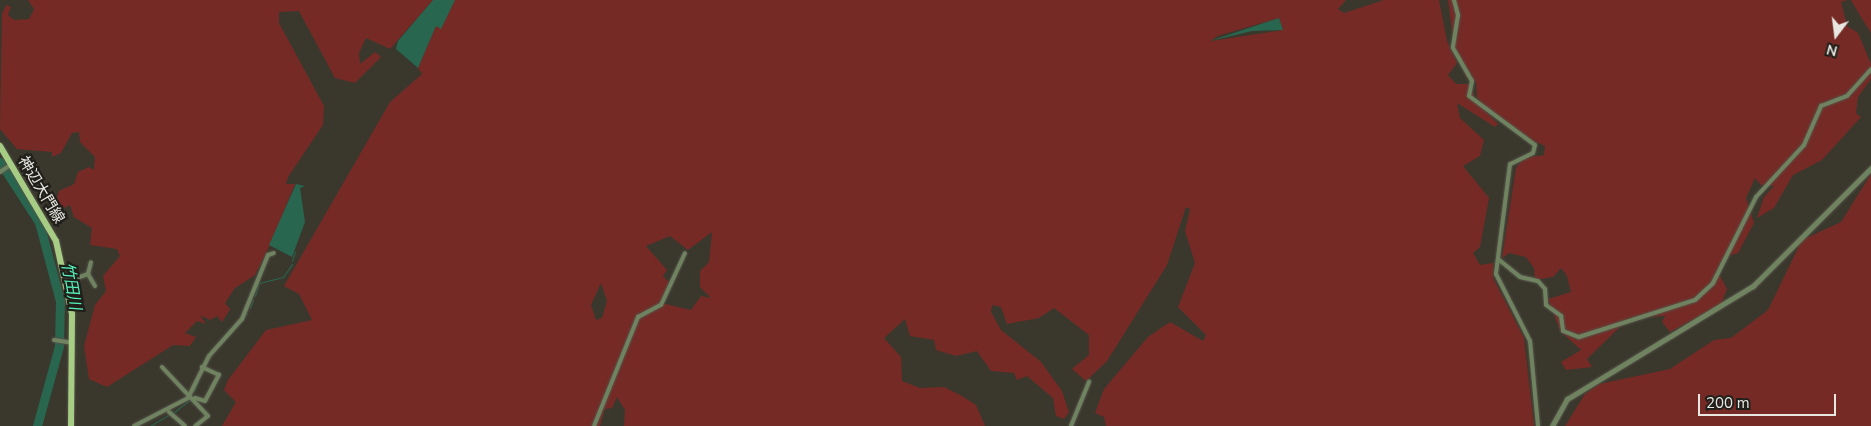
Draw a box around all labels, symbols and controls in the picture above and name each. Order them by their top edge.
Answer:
north arrow [1811,10,1861,60]
text: N [1824,39,1840,61]
street label: 神辺大門線 [14,153,68,227]
water label: 竹田川 [57,261,85,311]
scale bar [1701,384,1838,416]
text: 200 m [1706,393,1750,413]

